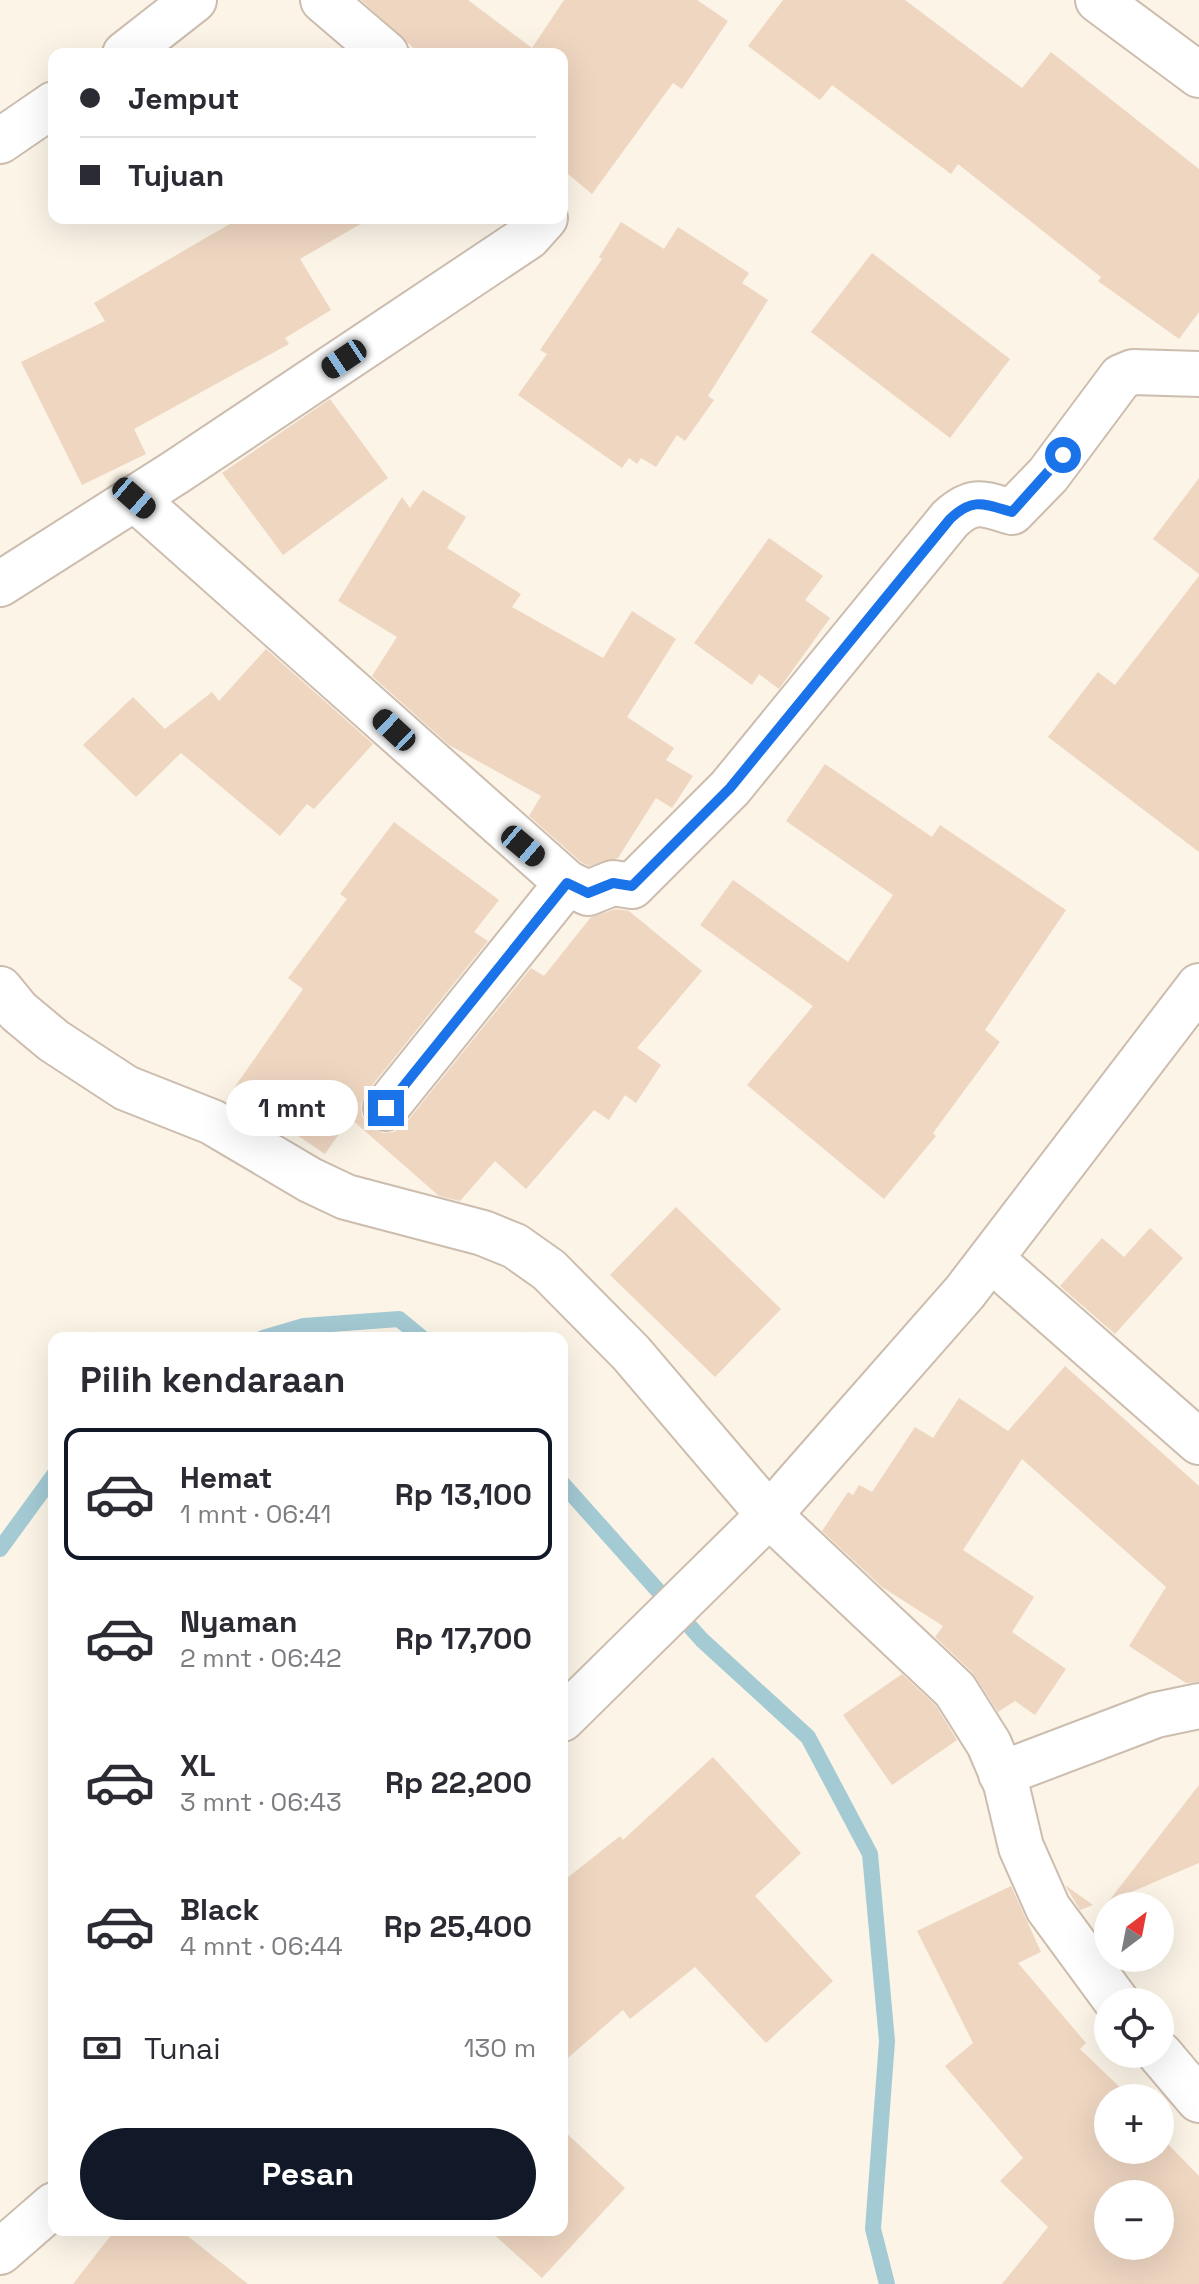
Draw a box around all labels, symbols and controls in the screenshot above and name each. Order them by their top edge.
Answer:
text: Jemput [128,79,239,118]
text: Tujuan [128,156,224,195]
car [317,336,371,382]
route start [1045,437,1081,473]
car [108,473,160,523]
car [368,705,420,755]
car [497,821,549,871]
callout: 1 mnt [226,1080,358,1136]
route end [368,1090,404,1126]
text: 1 mnt [258,1091,326,1125]
text: Pilih kendaraan [80,1357,345,1403]
icon: car [84,1458,156,1530]
text: Hemat [180,1458,273,1497]
text: Rp 13,100 [395,1475,532,1514]
text: 1 mnt · 06:41 [180,1497,331,1531]
icon: car [84,1602,156,1674]
text: Nyaman [180,1602,297,1641]
text: Rp 17,700 [395,1619,532,1658]
text: 2 mnt · 06:42 [180,1641,342,1675]
icon: car [84,1746,156,1818]
text: XL [180,1746,216,1785]
text: Rp 22,200 [385,1763,532,1802]
text: 3 mnt · 06:43 [180,1785,342,1819]
icon: car [84,1890,156,1962]
text: Black [180,1890,259,1929]
north arrow [1094,1892,1174,1972]
map controls [1094,1892,1174,2260]
text: Rp 25,400 [384,1907,532,1946]
text: 4 mnt · 06:44 [180,1929,343,1963]
button: locate [1094,1988,1174,2068]
icon: cash [80,2026,124,2070]
text: Tunai [144,2029,221,2068]
text: 130 m [464,2031,536,2065]
button: + [1094,2084,1174,2164]
button: Pesan [80,2128,536,2220]
button: − [1094,2180,1174,2260]

